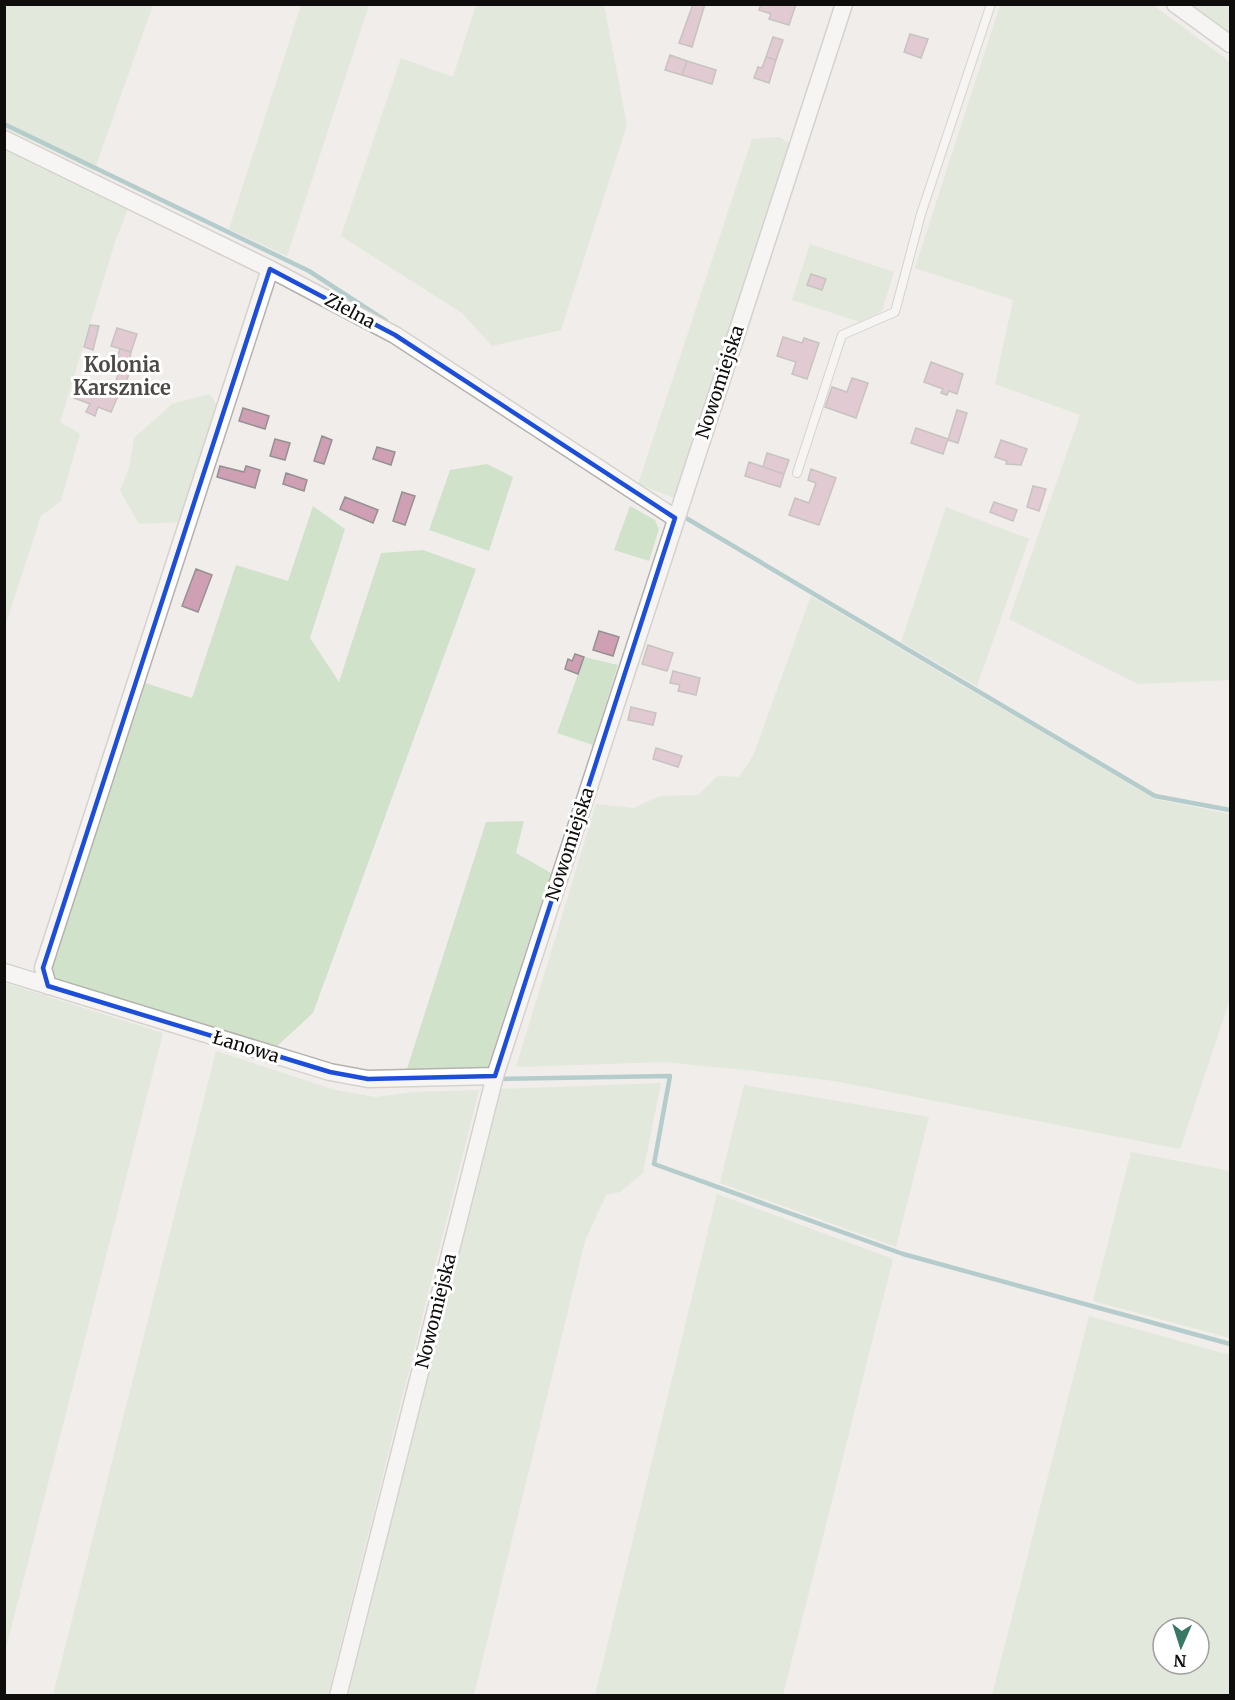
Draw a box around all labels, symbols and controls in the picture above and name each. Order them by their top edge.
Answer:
street label: Zielna [321,288,380,334]
street label: Nowomiejska [690,322,749,441]
district label: Kolonia Karsznice [73,352,171,400]
street label: Nowomiejska [540,784,599,903]
street label: Łanowa [210,1026,283,1068]
street label: Nowomiejska [410,1251,461,1371]
north arrow [1151,1616,1211,1676]
text: N [1173,1651,1187,1671]

